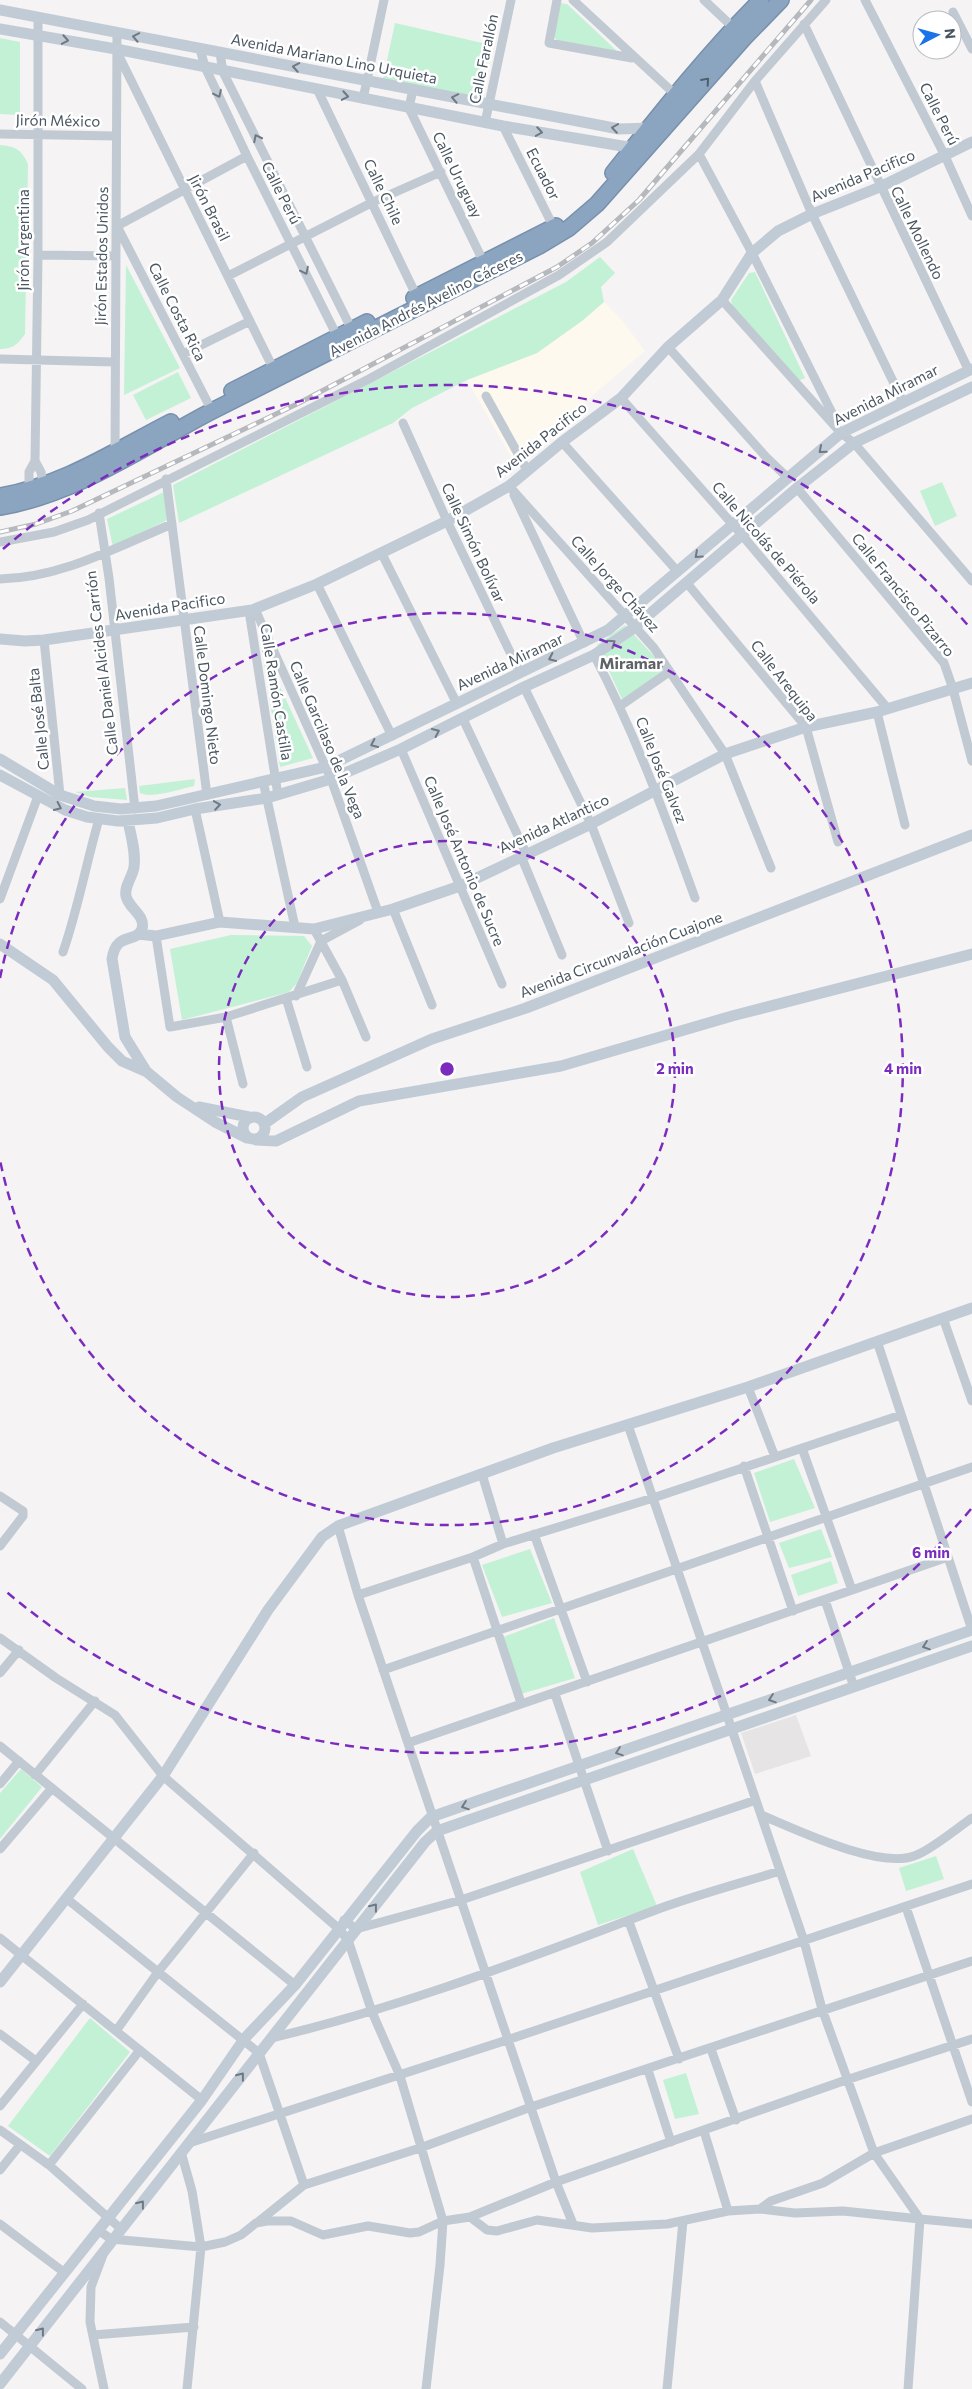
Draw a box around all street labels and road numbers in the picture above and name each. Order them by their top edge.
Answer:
street label: Calle Farallón [465,12,501,105]
street label: Avenida Mariano Lino Urquieta [230,29,439,87]
street label: Calle Perú [916,79,963,148]
street label: Jirón México [15,110,101,130]
street label: Calle Uruguay [429,128,487,221]
street label: Ecuador [523,144,565,203]
street label: Avenida Pacifico [808,145,918,205]
street label: Calle Chile [360,156,408,227]
street label: Calle Perú [258,158,305,227]
street label: Jirón Brasil [185,171,234,244]
street label: Calle Mollendo [888,183,948,282]
street label: Jirón Estados Unidos [91,186,111,326]
street label: Jirón Argentina [14,189,32,291]
street label: Avenida Andrés Avelino Cáceres [326,246,526,360]
street label: Calle Costa Rica [145,259,211,364]
street label: Avenida Miramar [830,360,941,428]
street label: Avenida Pacifico [491,398,590,481]
street label: Calle Nicolás de Piérola [709,477,825,607]
street label: Calle Simón Bolívar [438,480,510,605]
street label: Calle Francisco Pizarro [848,529,959,660]
street label: Calle Jorge Chávez [568,531,664,635]
street label: Calle Daniel Alcides Carrión [81,570,121,756]
street label: Avenida Pacifico [113,588,226,624]
street label: Calle Ramón Castilla [257,622,297,762]
street label: Calle Domingo Nieto [191,624,225,765]
street label: Avenida Miramar [453,628,566,694]
street label: Calle Arequipa [747,636,822,725]
street label: Calle Garcilaso de la Vega [286,658,369,821]
street label: Calle José Balta [24,667,52,771]
street label: Calle José Galvez [632,714,691,825]
street label: Calle José Antonio de Sucre [421,773,509,949]
street label: Avenida Atlantico [496,790,612,856]
street label: Avenida Circunvalación Cuajone [517,907,725,1001]

